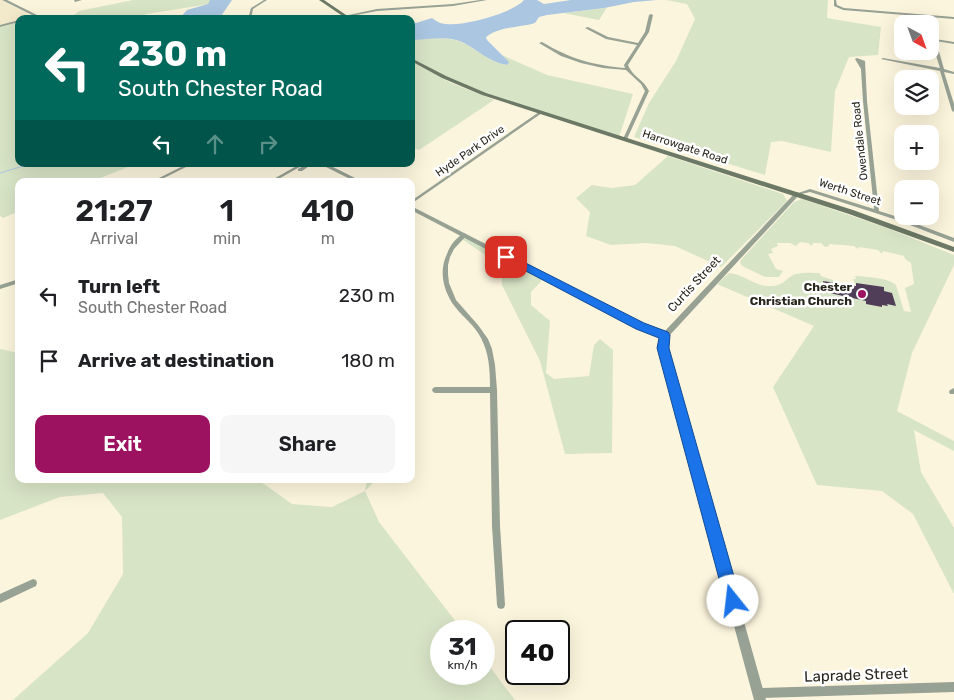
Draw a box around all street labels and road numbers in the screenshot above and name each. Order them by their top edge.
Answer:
street label: Owendale Road [849,101,871,181]
street label: Hyde Park Drive [433,122,507,180]
street label: Harrowgate Road [641,127,729,167]
street label: Werth Street [817,176,883,208]
street label: Curtis Street [665,253,724,315]
street label: Laprade Street [804,664,908,686]

